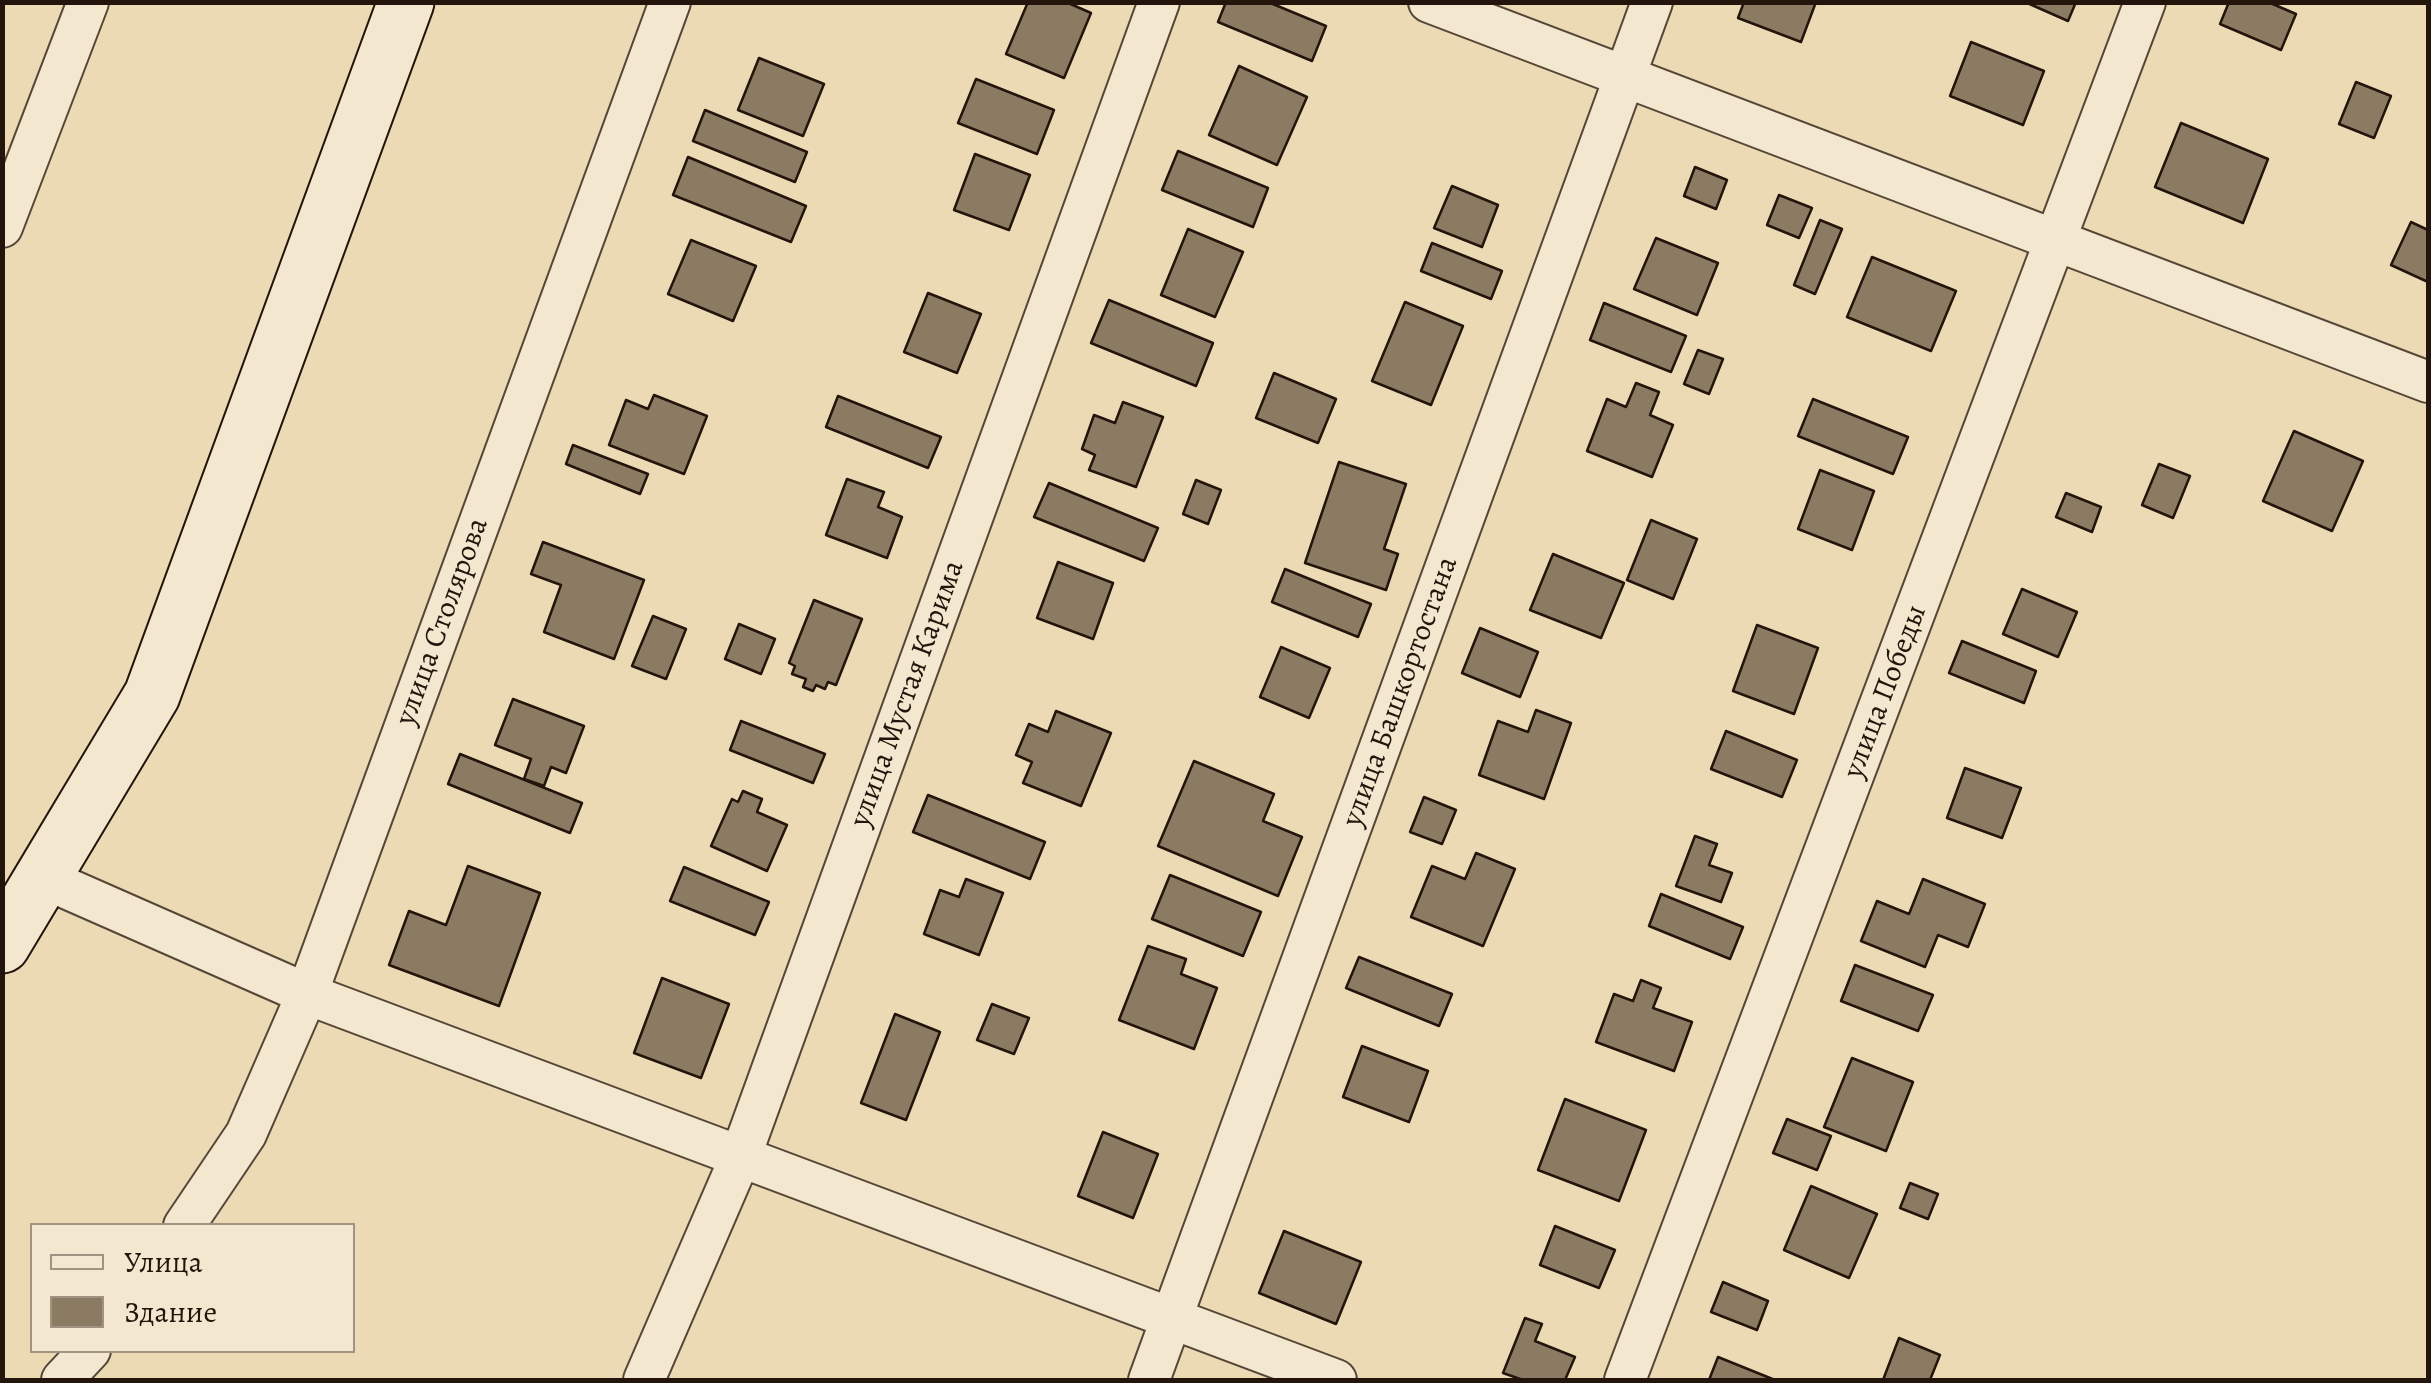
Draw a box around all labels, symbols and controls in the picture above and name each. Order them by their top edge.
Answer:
street label: улица Столярова [389,513,497,731]
street label: улица Башкортостана [1335,552,1467,832]
street label: улица Мустая Карима [843,556,973,832]
street label: улица Победы [1836,600,1936,784]
legend [30,1223,355,1353]
text: Улица [124,1242,203,1282]
text: Здание [124,1292,217,1332]

